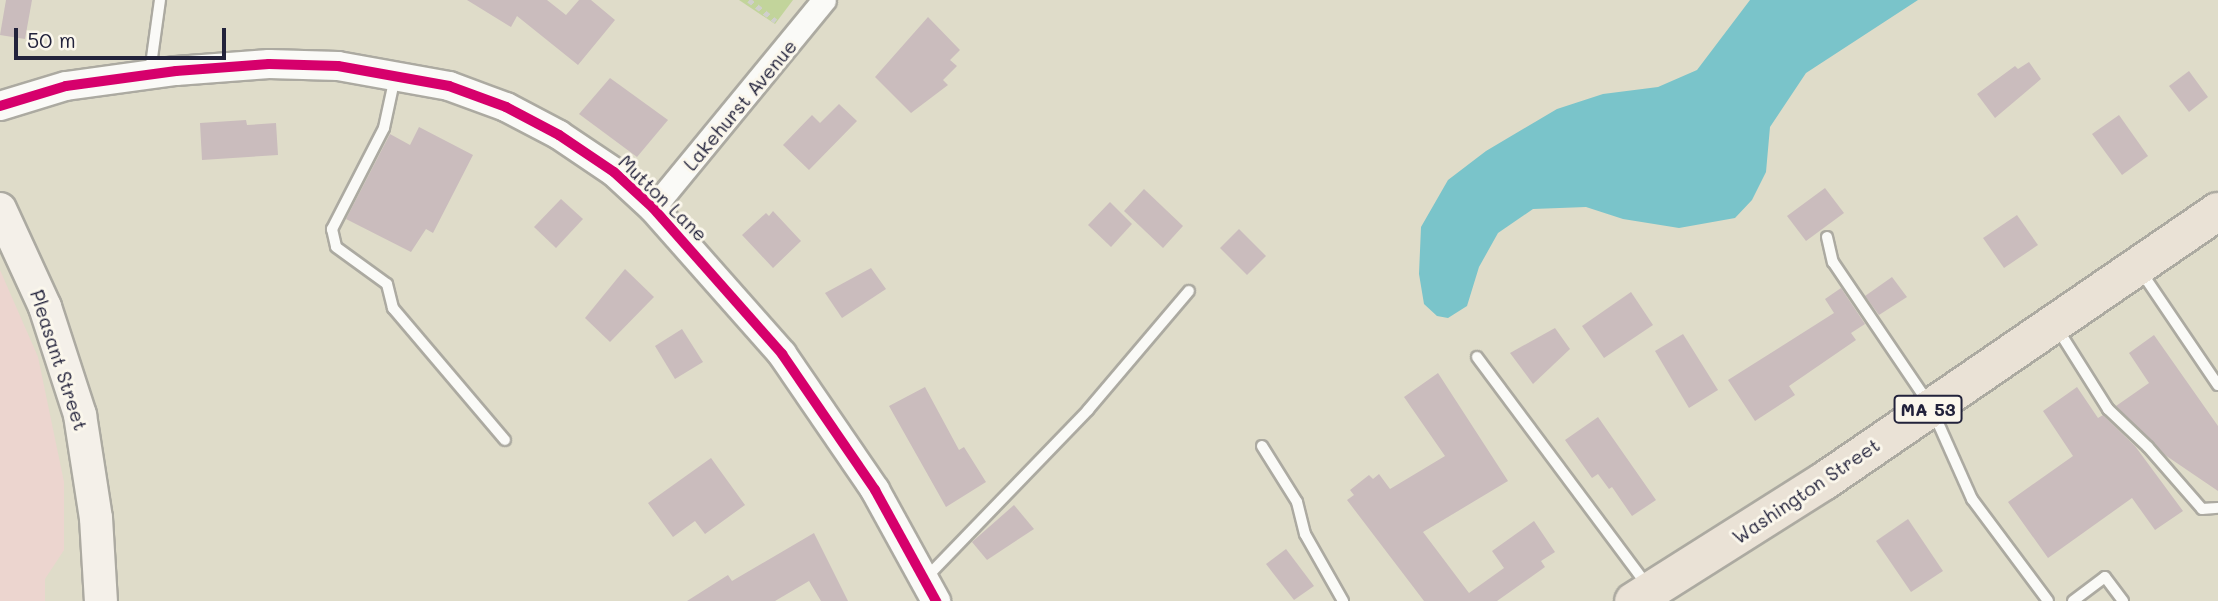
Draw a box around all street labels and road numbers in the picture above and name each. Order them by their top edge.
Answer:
street label: Lakehurst Avenue [679,35,801,175]
street label: Mutton Lane [614,150,712,246]
street label: Pleasant Street [26,287,92,433]
road number: MA 53 [1893,394,1963,424]
street label: Washington Street [1728,433,1884,549]

